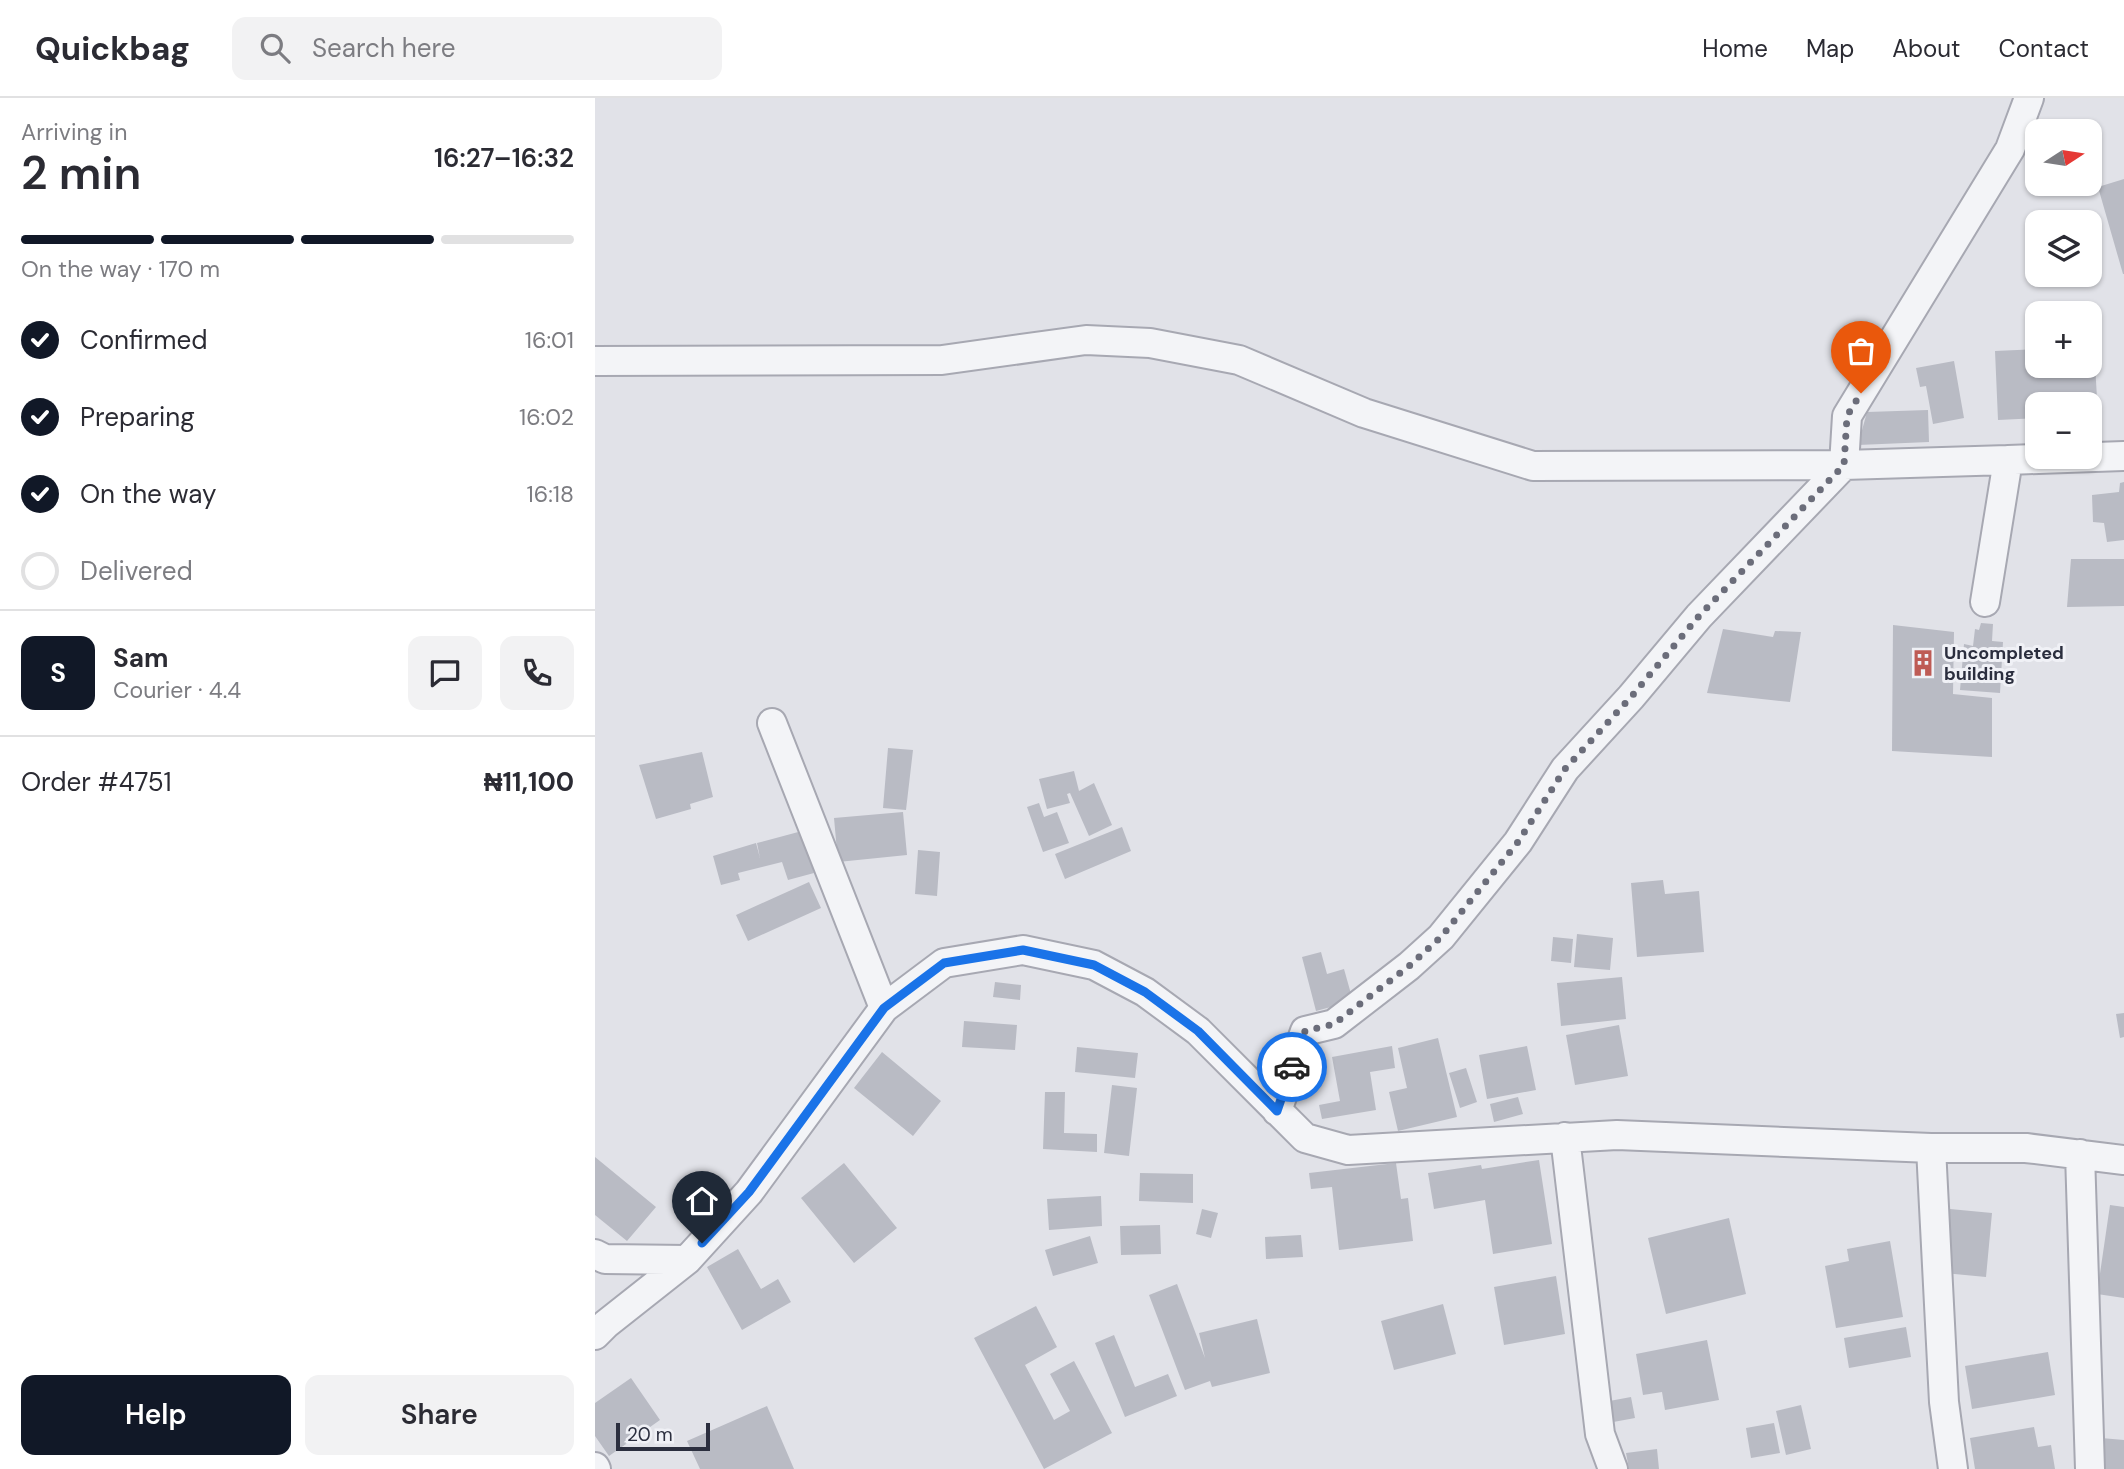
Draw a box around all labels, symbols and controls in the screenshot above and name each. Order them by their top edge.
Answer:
search box [232,17,722,80]
text: Quickbag [35,27,190,70]
icon: search [256,29,294,67]
text: Search here [312,31,455,65]
text: Home [1702,33,1768,64]
text: Map [1806,33,1854,64]
text: About [1892,33,1961,64]
text: Contact [1999,33,2089,64]
text: Arriving in [21,117,127,147]
north arrow [2025,119,2102,196]
map controls [2025,119,2102,469]
text: 16:27–16:32 [434,141,574,175]
text: 2 min [21,143,141,203]
button: layers [2025,210,2102,287]
text: On the way · 170 m [21,254,220,284]
button: + [2025,301,2102,378]
icon: check [21,321,59,359]
pin [1831,321,1891,393]
text: Confirmed [80,323,207,357]
text: 16:01 [525,325,574,355]
icon: bag [1842,332,1880,370]
button: − [2025,392,2102,469]
icon: check [21,398,59,436]
text: Preparing [80,400,195,434]
text: 16:02 [519,402,574,432]
icon: check [21,475,59,513]
text: On the way [80,477,216,511]
text: 16:18 [527,479,574,509]
text: Delivered [80,554,193,588]
button: chat [408,636,482,710]
button: phone [500,636,574,710]
text: Sam [113,641,168,675]
place label: Uncompleted building [1944,641,2064,686]
building icon: Uncompleted building [1908,648,1938,678]
text: S [50,656,66,690]
text: Courier · 4.4 [113,675,241,705]
text: Order #4751 [21,765,172,799]
text: ₦11,100 [484,765,574,799]
courier [1257,1032,1327,1102]
icon: car [1273,1048,1311,1086]
pin [672,1171,732,1243]
icon: home [683,1182,721,1220]
button: Help [21,1375,291,1455]
button: Share [305,1375,574,1455]
scale bar [616,1420,711,1452]
text: 20 m [627,1422,673,1447]

